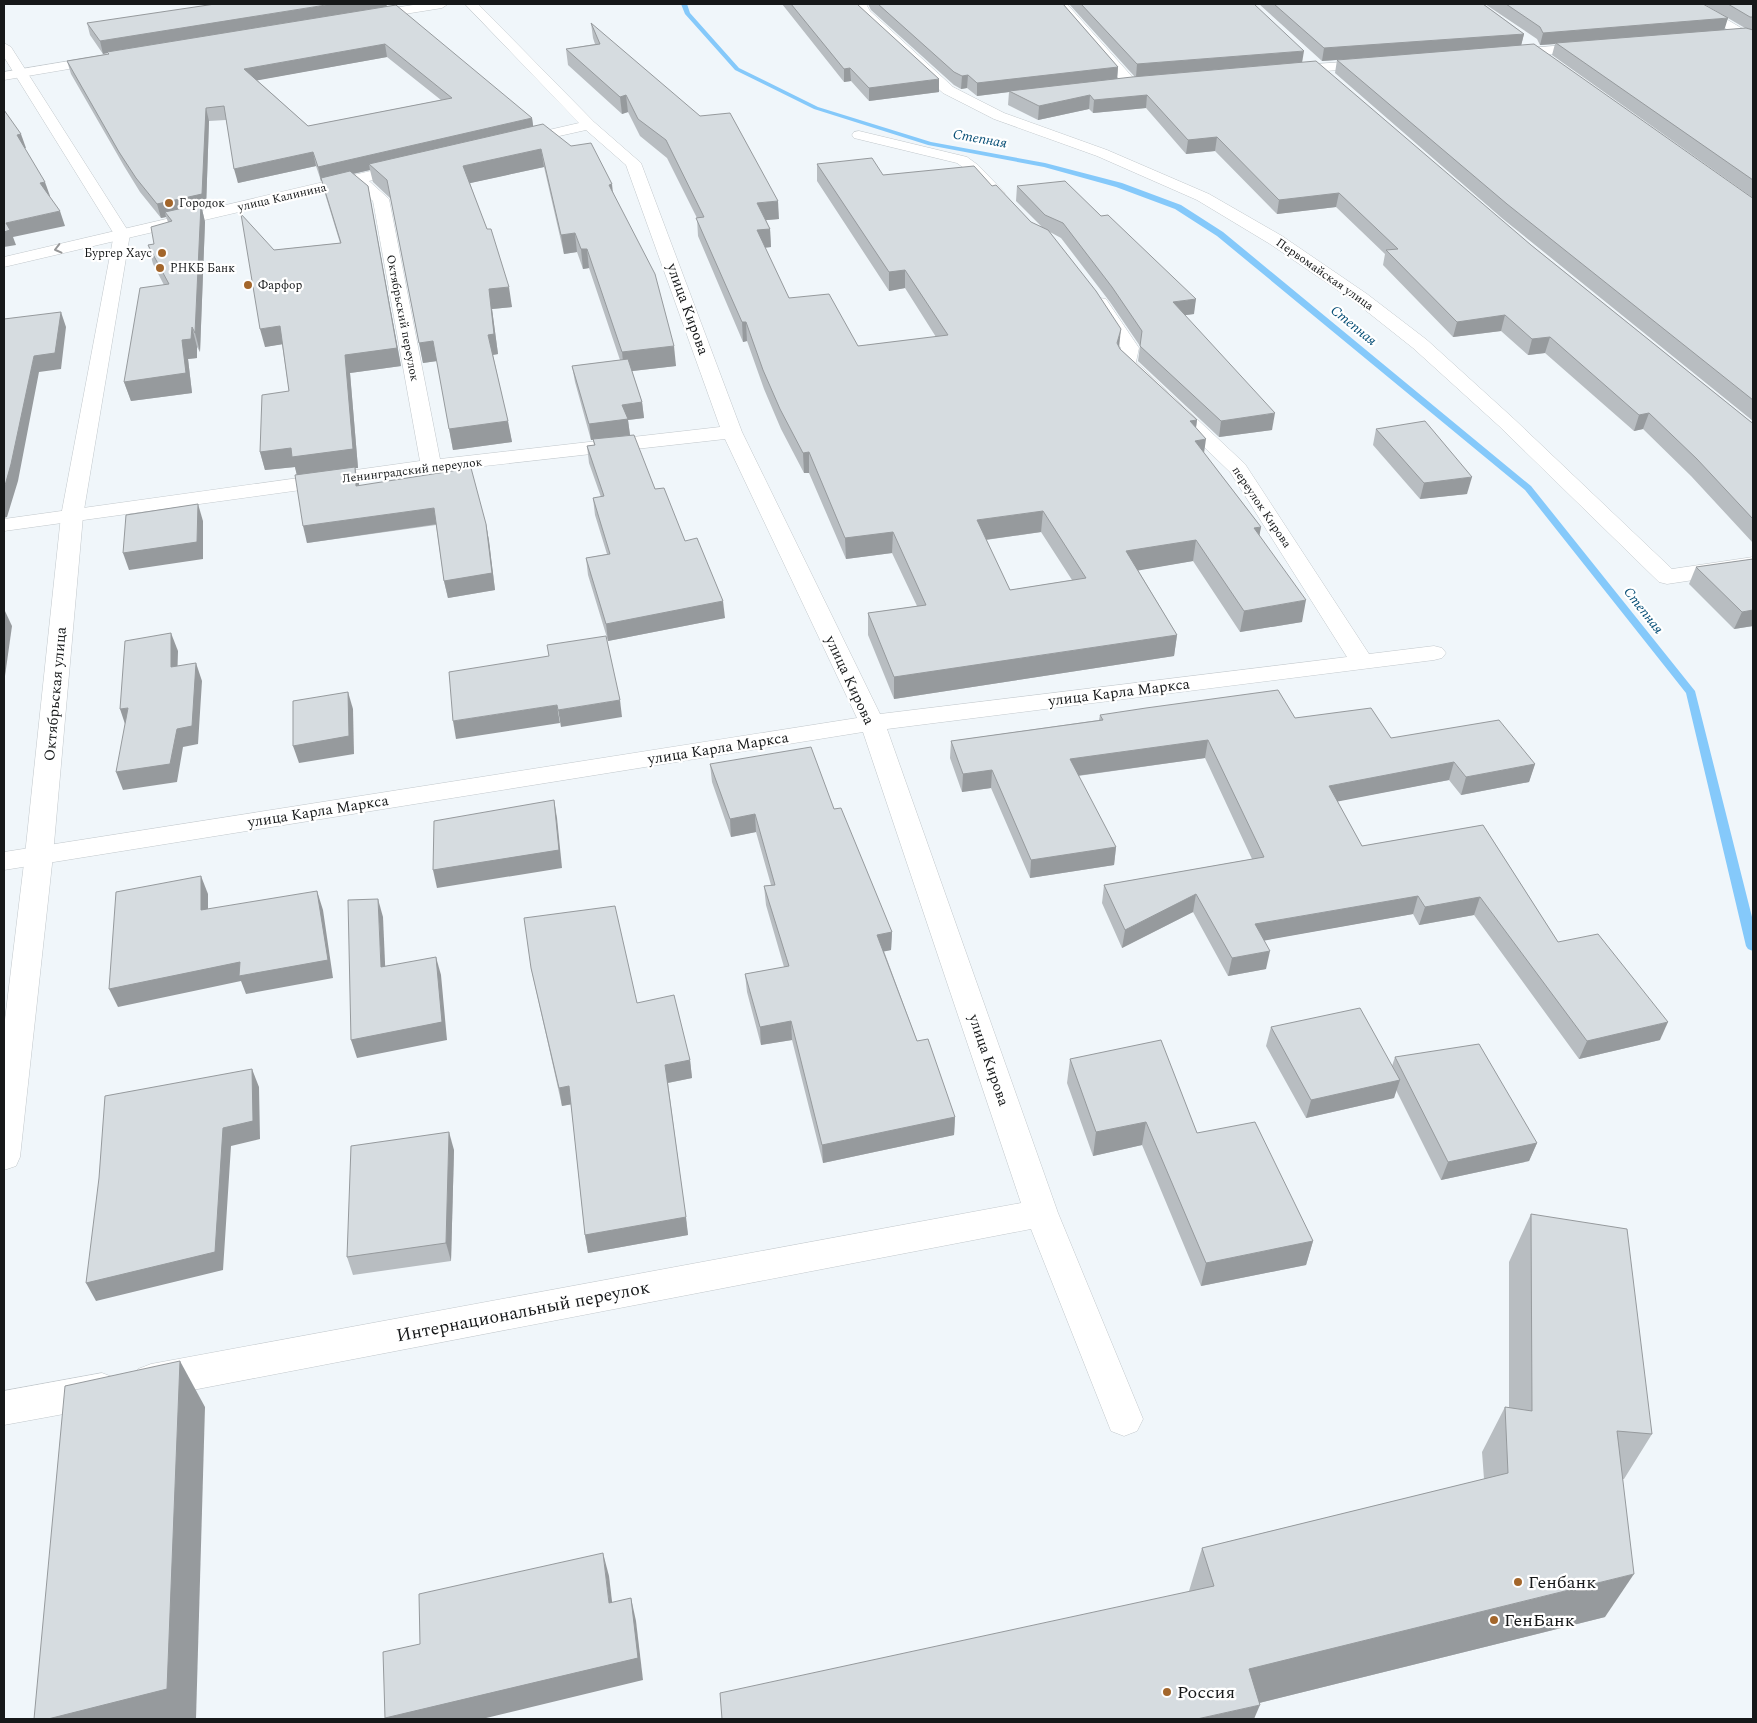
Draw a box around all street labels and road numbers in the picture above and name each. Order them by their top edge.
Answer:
street label: улица Калинина [235,178,328,217]
street label: Первомайская улица [1272,233,1378,316]
street label: Октябрьский переулок [381,253,424,383]
street label: улица Кирова [660,259,715,359]
street label: Ленинградский переулок [341,452,484,489]
street label: переулок Кирова [1227,462,1296,552]
street label: Октябрьская улица [38,625,73,762]
street label: улица Кирова [818,631,881,729]
street label: улица Карла Маркса [1046,672,1192,713]
street label: улица Карла Маркса [645,726,791,771]
street label: улица Карла Маркса [245,789,391,834]
street label: улица Кирова [962,1010,1015,1110]
street label: Интернациональный переулок [394,1274,652,1349]

